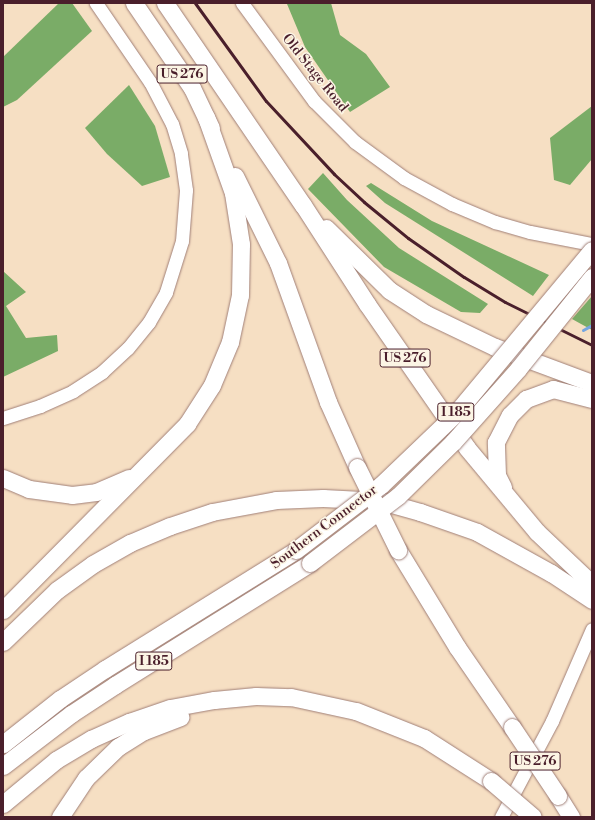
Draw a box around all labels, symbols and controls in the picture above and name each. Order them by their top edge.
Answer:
street label: Old Stage Road [278,31,352,115]
road number: US 276 [156,63,208,85]
road number: US 276 [379,347,431,369]
road number: I 185 [437,401,475,423]
street label: Southern Connector [267,481,381,573]
road number: I 185 [135,650,173,672]
road number: US 276 [509,750,561,772]

